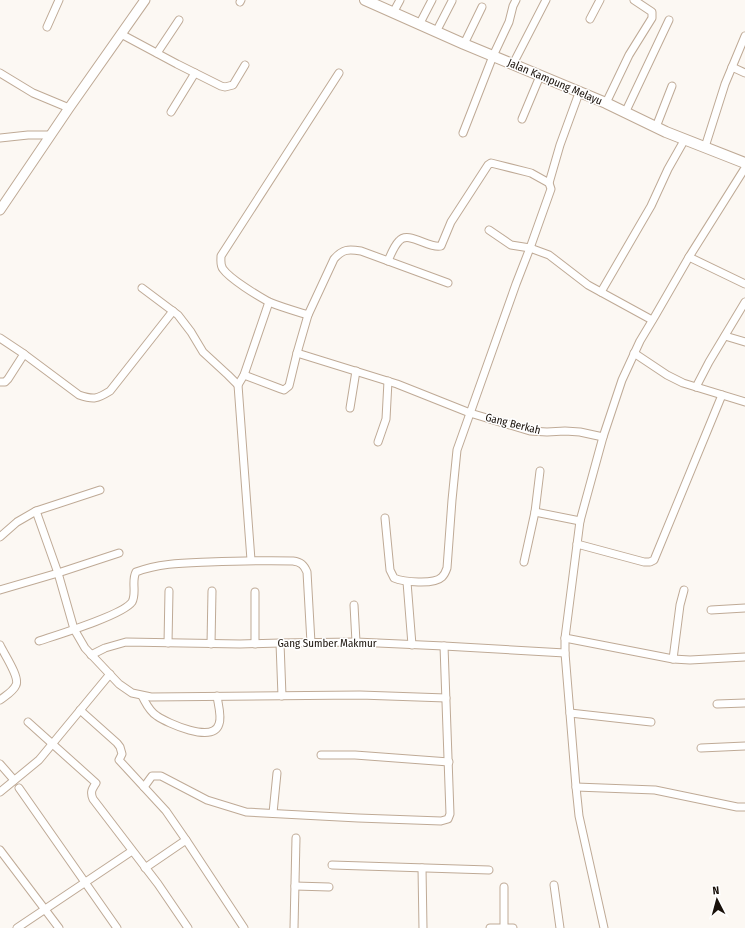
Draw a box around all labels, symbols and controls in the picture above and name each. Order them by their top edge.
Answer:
street label: Jalan Kampung Melayu [506,56,604,108]
street label: Gang Berkah [484,411,542,437]
street label: Gang Sumber Makmur [277,637,377,650]
north arrow [697,880,737,920]
text: N [712,884,720,897]

